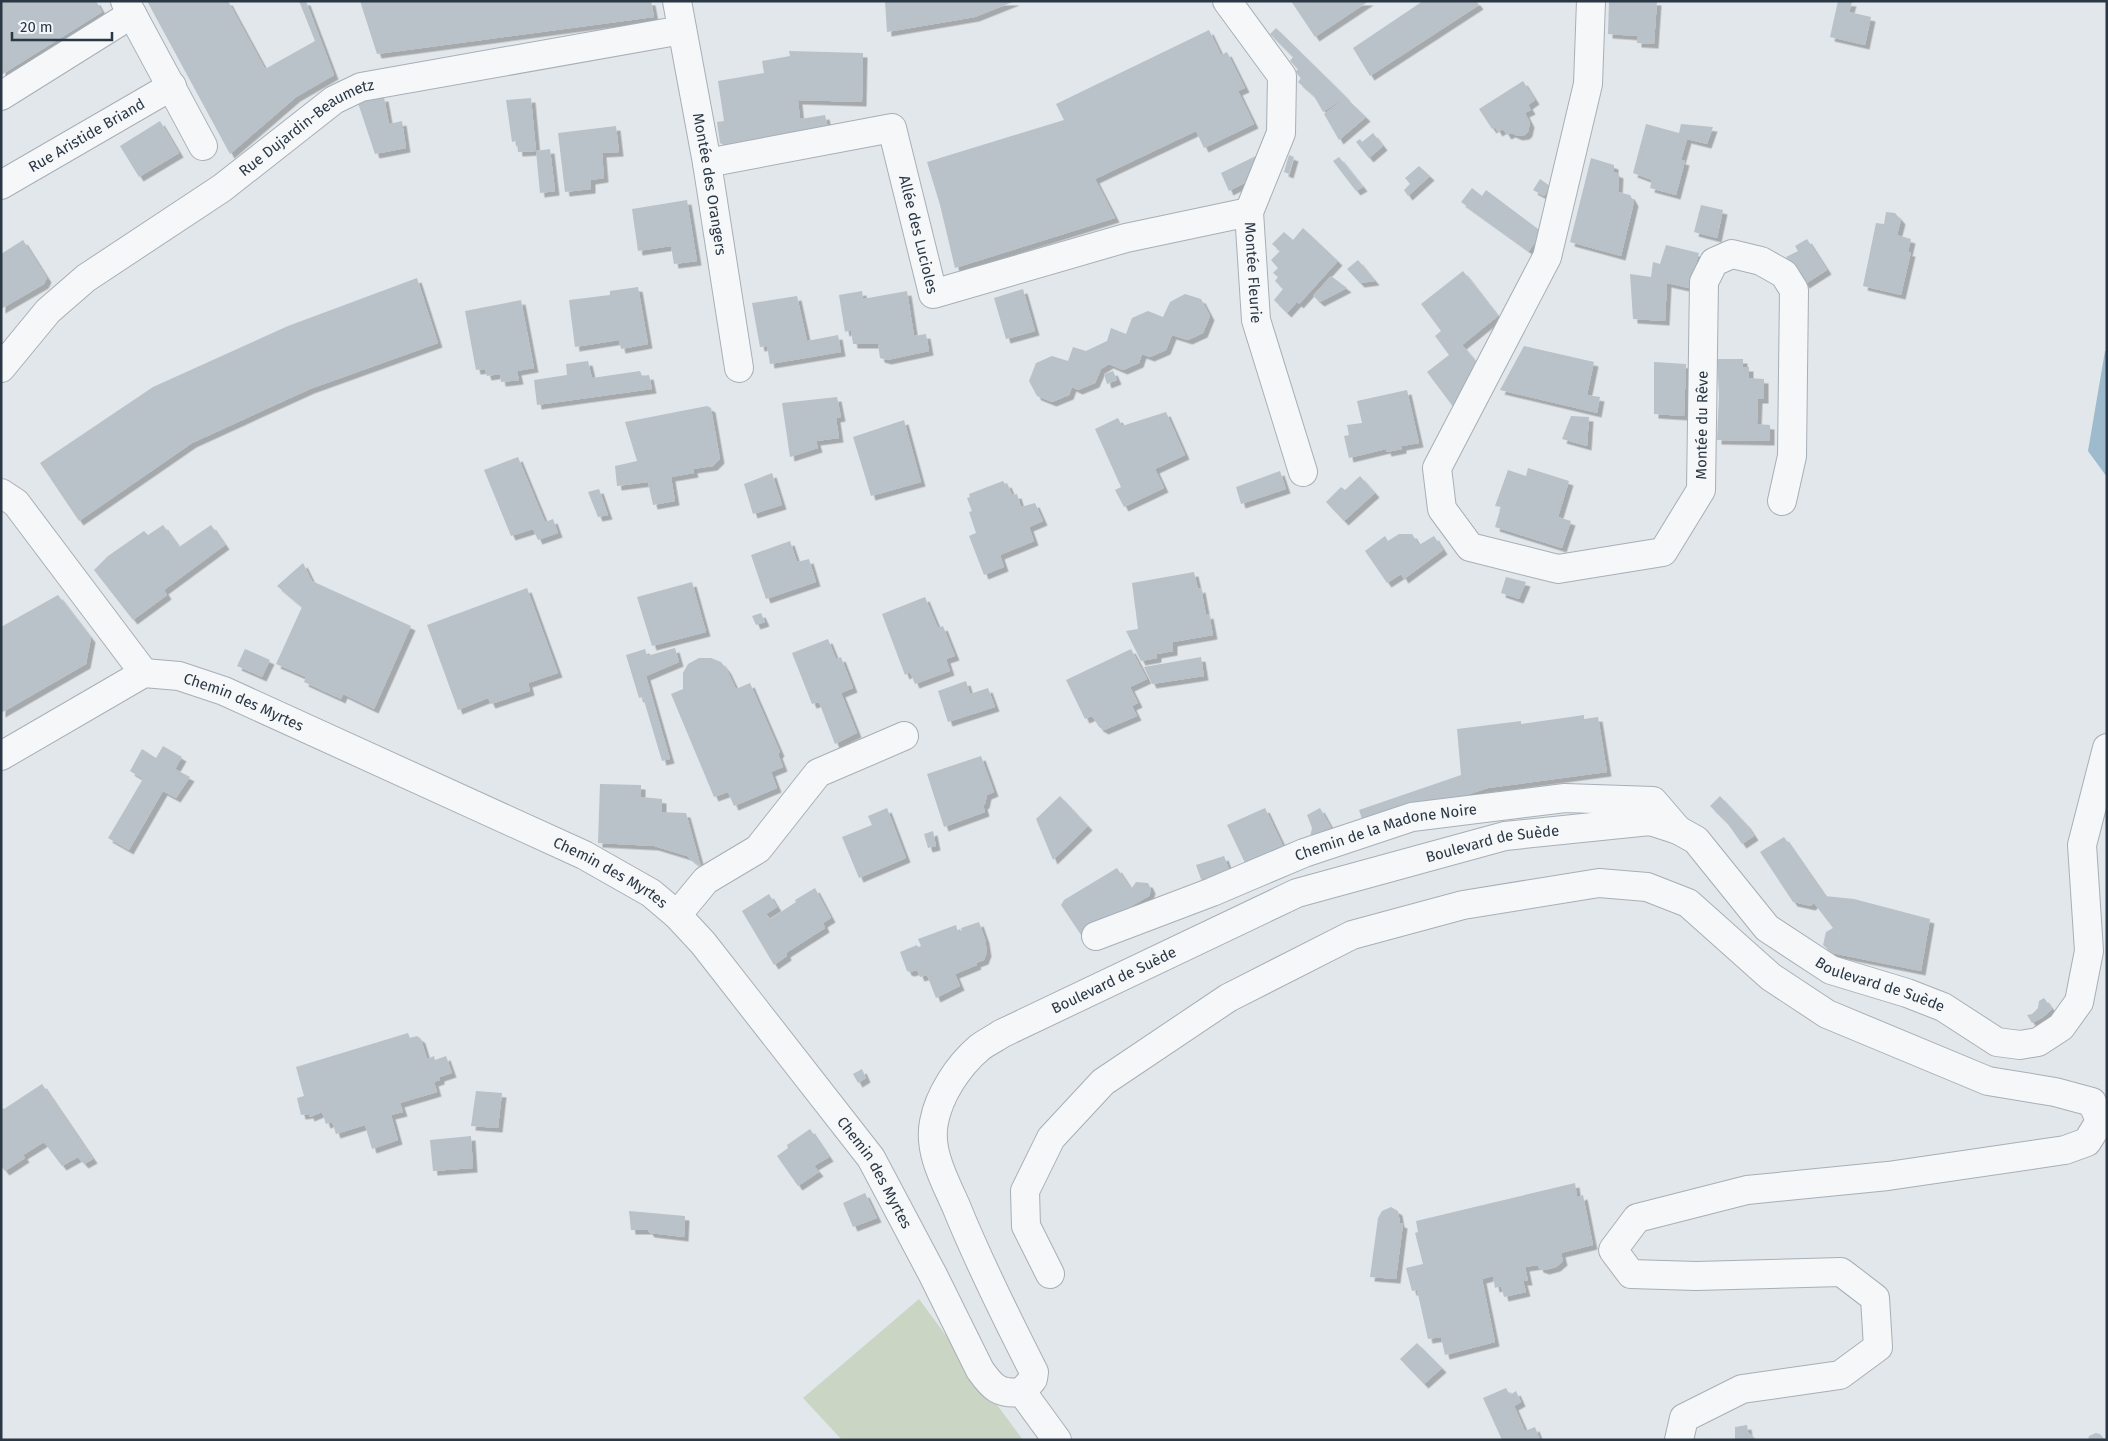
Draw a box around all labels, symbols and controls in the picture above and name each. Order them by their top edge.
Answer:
scale bar [12,10,112,42]
text: 20 m [20,18,53,36]
street label: Rue Dujardin-Beaumetz [235,76,376,180]
street label: Rue Aristide Briand [25,95,148,176]
street label: Montée des Orangers [689,111,730,256]
street label: Allée des Lucioles [895,173,942,296]
street label: Montée Fleurie [1241,221,1265,324]
street label: Montée du Rêve [1692,370,1712,480]
street label: Chemin des Myrtes [181,669,306,735]
street label: Chemin de la Madone Noire [1292,800,1478,865]
street label: Boulevard de Suède [1424,821,1560,866]
street label: Chemin des Myrtes [550,833,671,912]
street label: Boulevard de Suède [1048,943,1179,1018]
street label: Boulevard de Suède [1812,953,1947,1016]
street label: Chemin des Myrtes [833,1113,916,1232]

